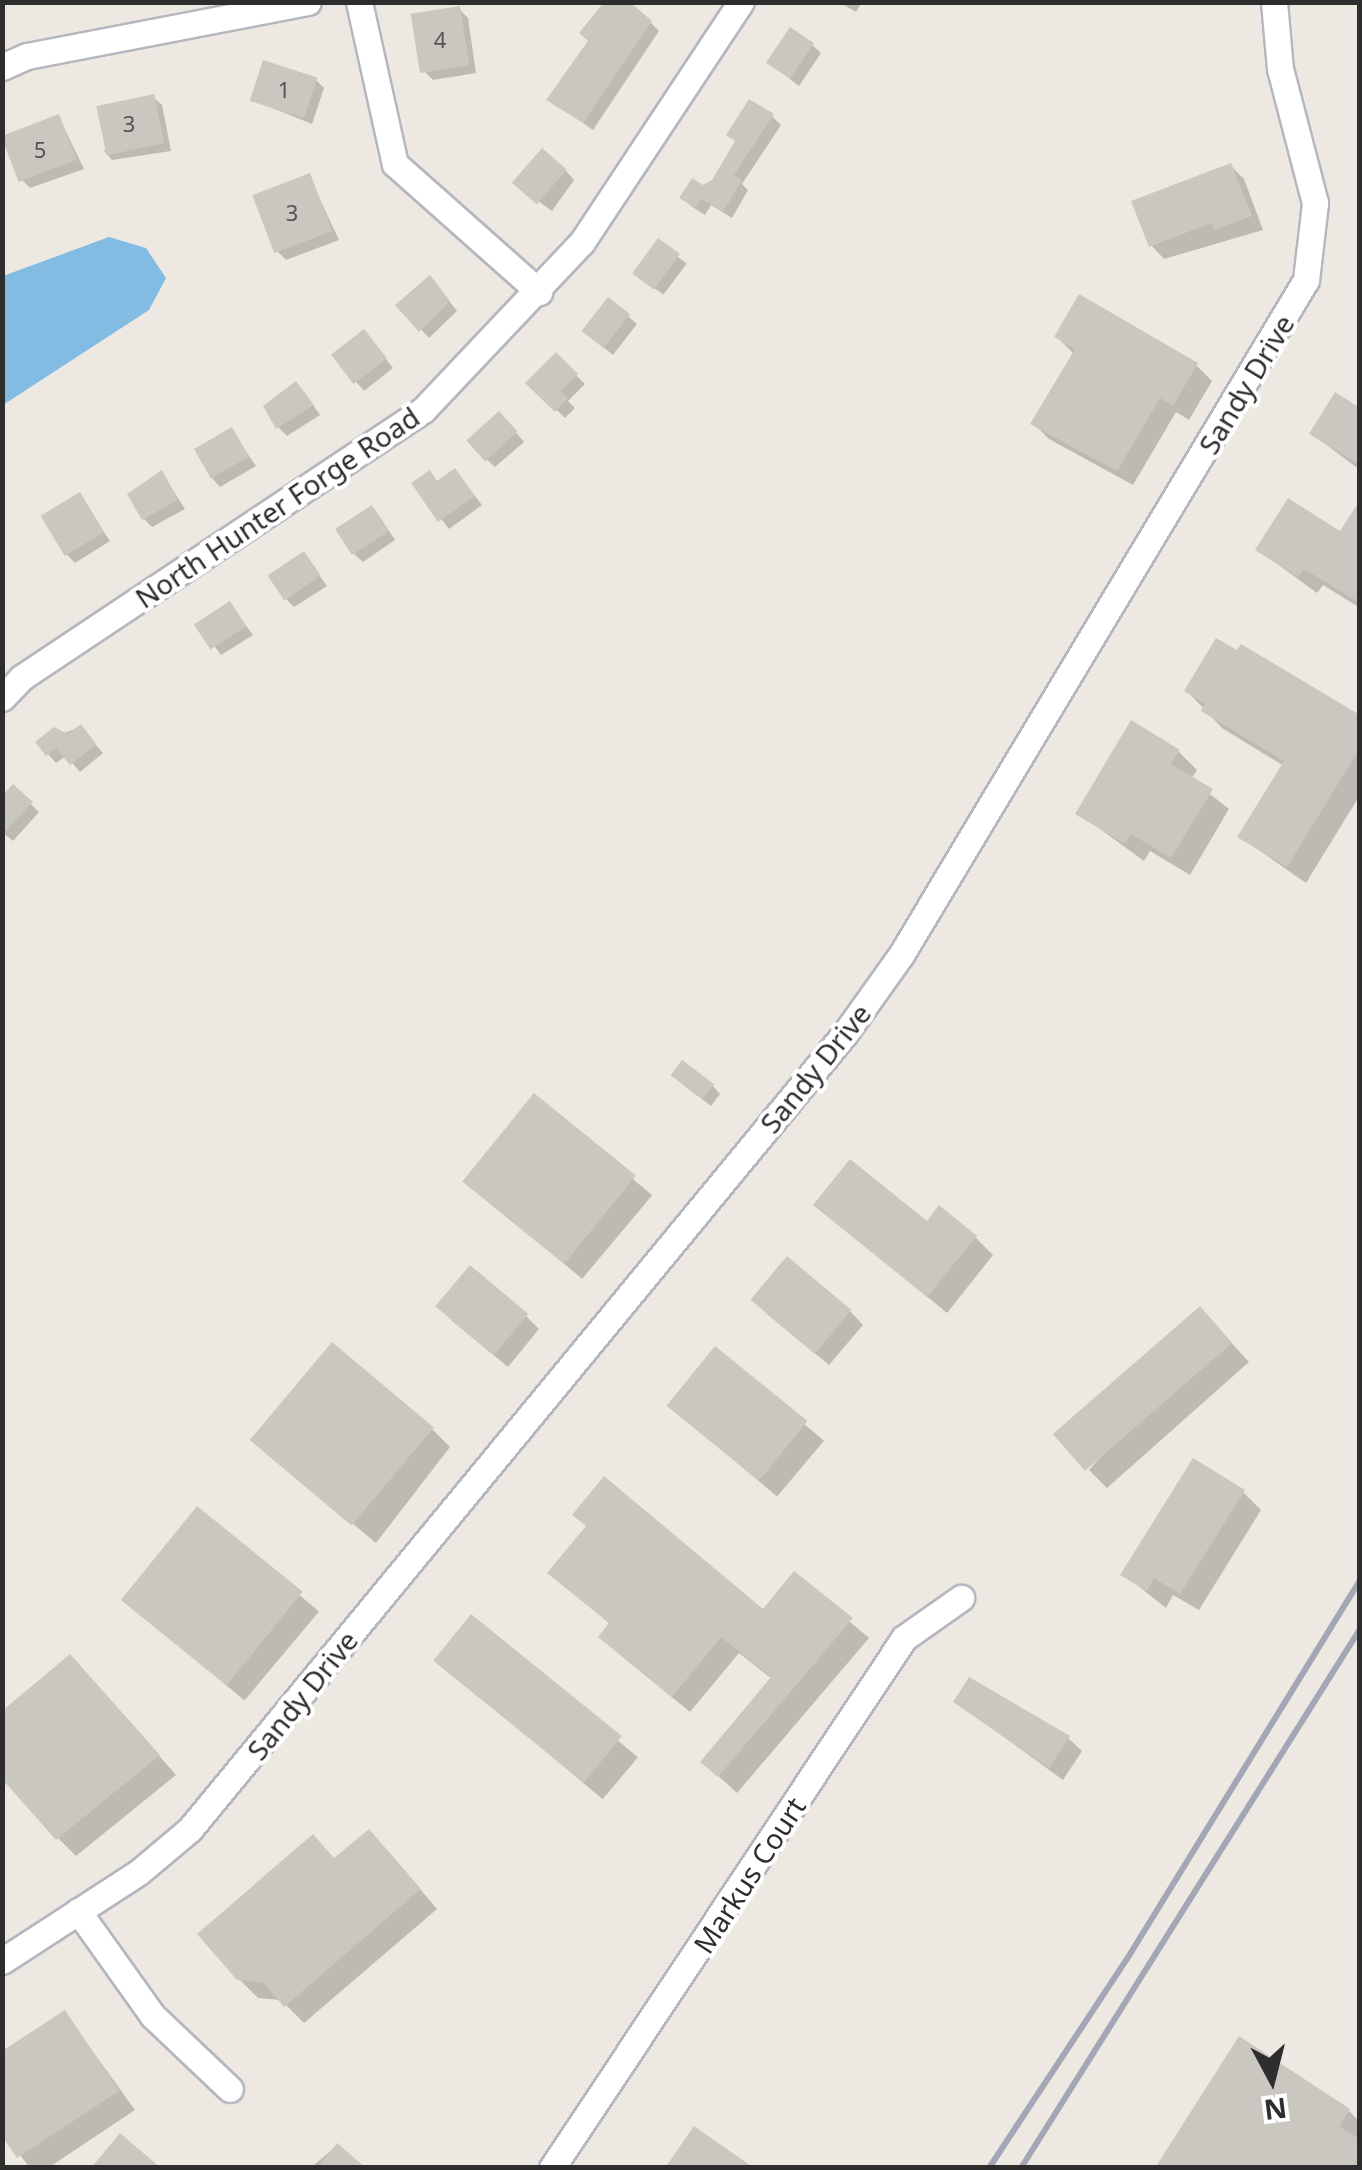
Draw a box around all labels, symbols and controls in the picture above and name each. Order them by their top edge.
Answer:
house number: 4 [434,27,446,53]
house number: 1 [278,77,290,103]
house number: 3 [123,111,135,137]
house number: 5 [34,137,46,163]
house number: 3 [286,200,298,226]
street label: Sandy Drive [1191,308,1301,460]
street label: North Hunter Forge Road [129,399,425,615]
street label: Sandy Drive [753,997,877,1139]
street label: Sandy Drive [240,1624,364,1766]
street label: Markus Court [686,1791,812,1959]
north arrow [1222,2030,1322,2130]
text: N [1262,2090,1289,2130]

